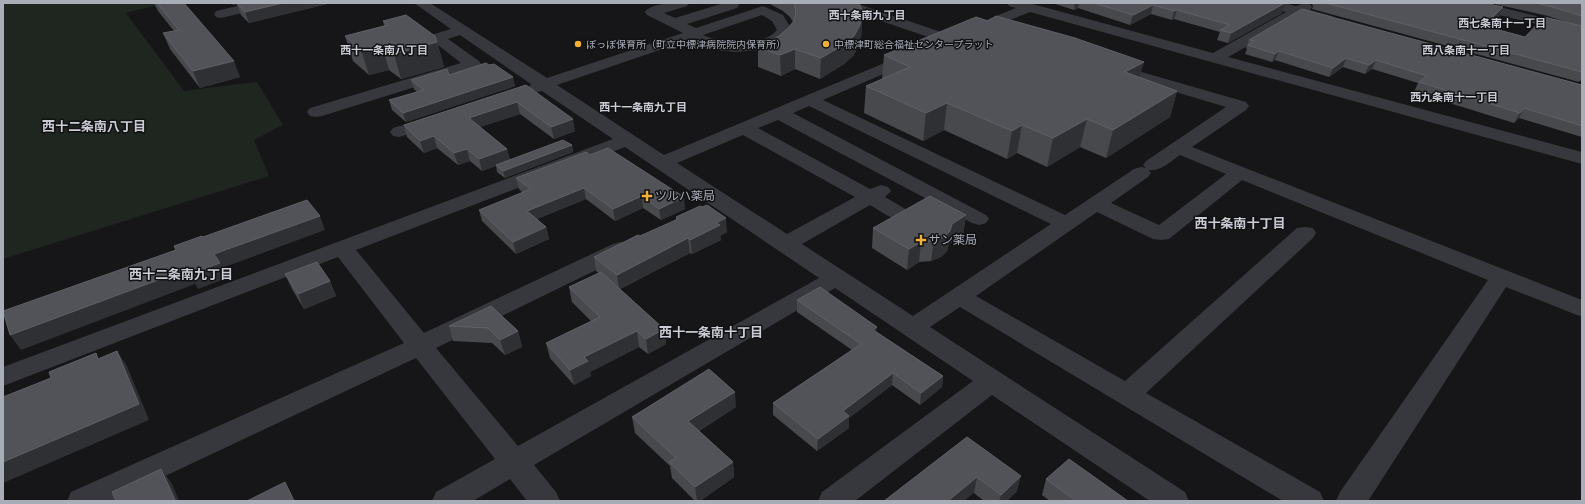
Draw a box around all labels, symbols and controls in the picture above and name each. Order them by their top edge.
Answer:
district label: 西十条南九丁目 [829,9,906,22]
district label: 西七条南十一丁目 [1458,17,1546,30]
marker: ぽっぽ保育所（町立中標津病院院内保育所） [573,39,583,49]
place label: ぽっぽ保育所（町立中標津病院院内保育所） [586,39,786,51]
marker: 中標津町総合福祉センタープラット [821,39,831,49]
place label: 中標津町総合福祉センタープラット [834,39,993,51]
district label: 西十一条南八丁目 [340,44,428,57]
district label: 西八条南十一丁目 [1422,44,1510,57]
district label: 西九条南十一丁目 [1410,91,1498,104]
district label: 西十一条南九丁目 [599,101,687,114]
district label: 西十二条南八丁目 [42,119,146,135]
place label: ツルハ薬局 [655,189,715,204]
marker: ツルハ薬局 [642,191,652,201]
district label: 西十条南十丁目 [1194,216,1286,232]
place label: サン薬局 [929,233,977,248]
marker: サン薬局 [916,235,926,245]
district label: 西十二条南九丁目 [129,267,233,283]
district label: 西十一条南十丁目 [659,325,763,341]

